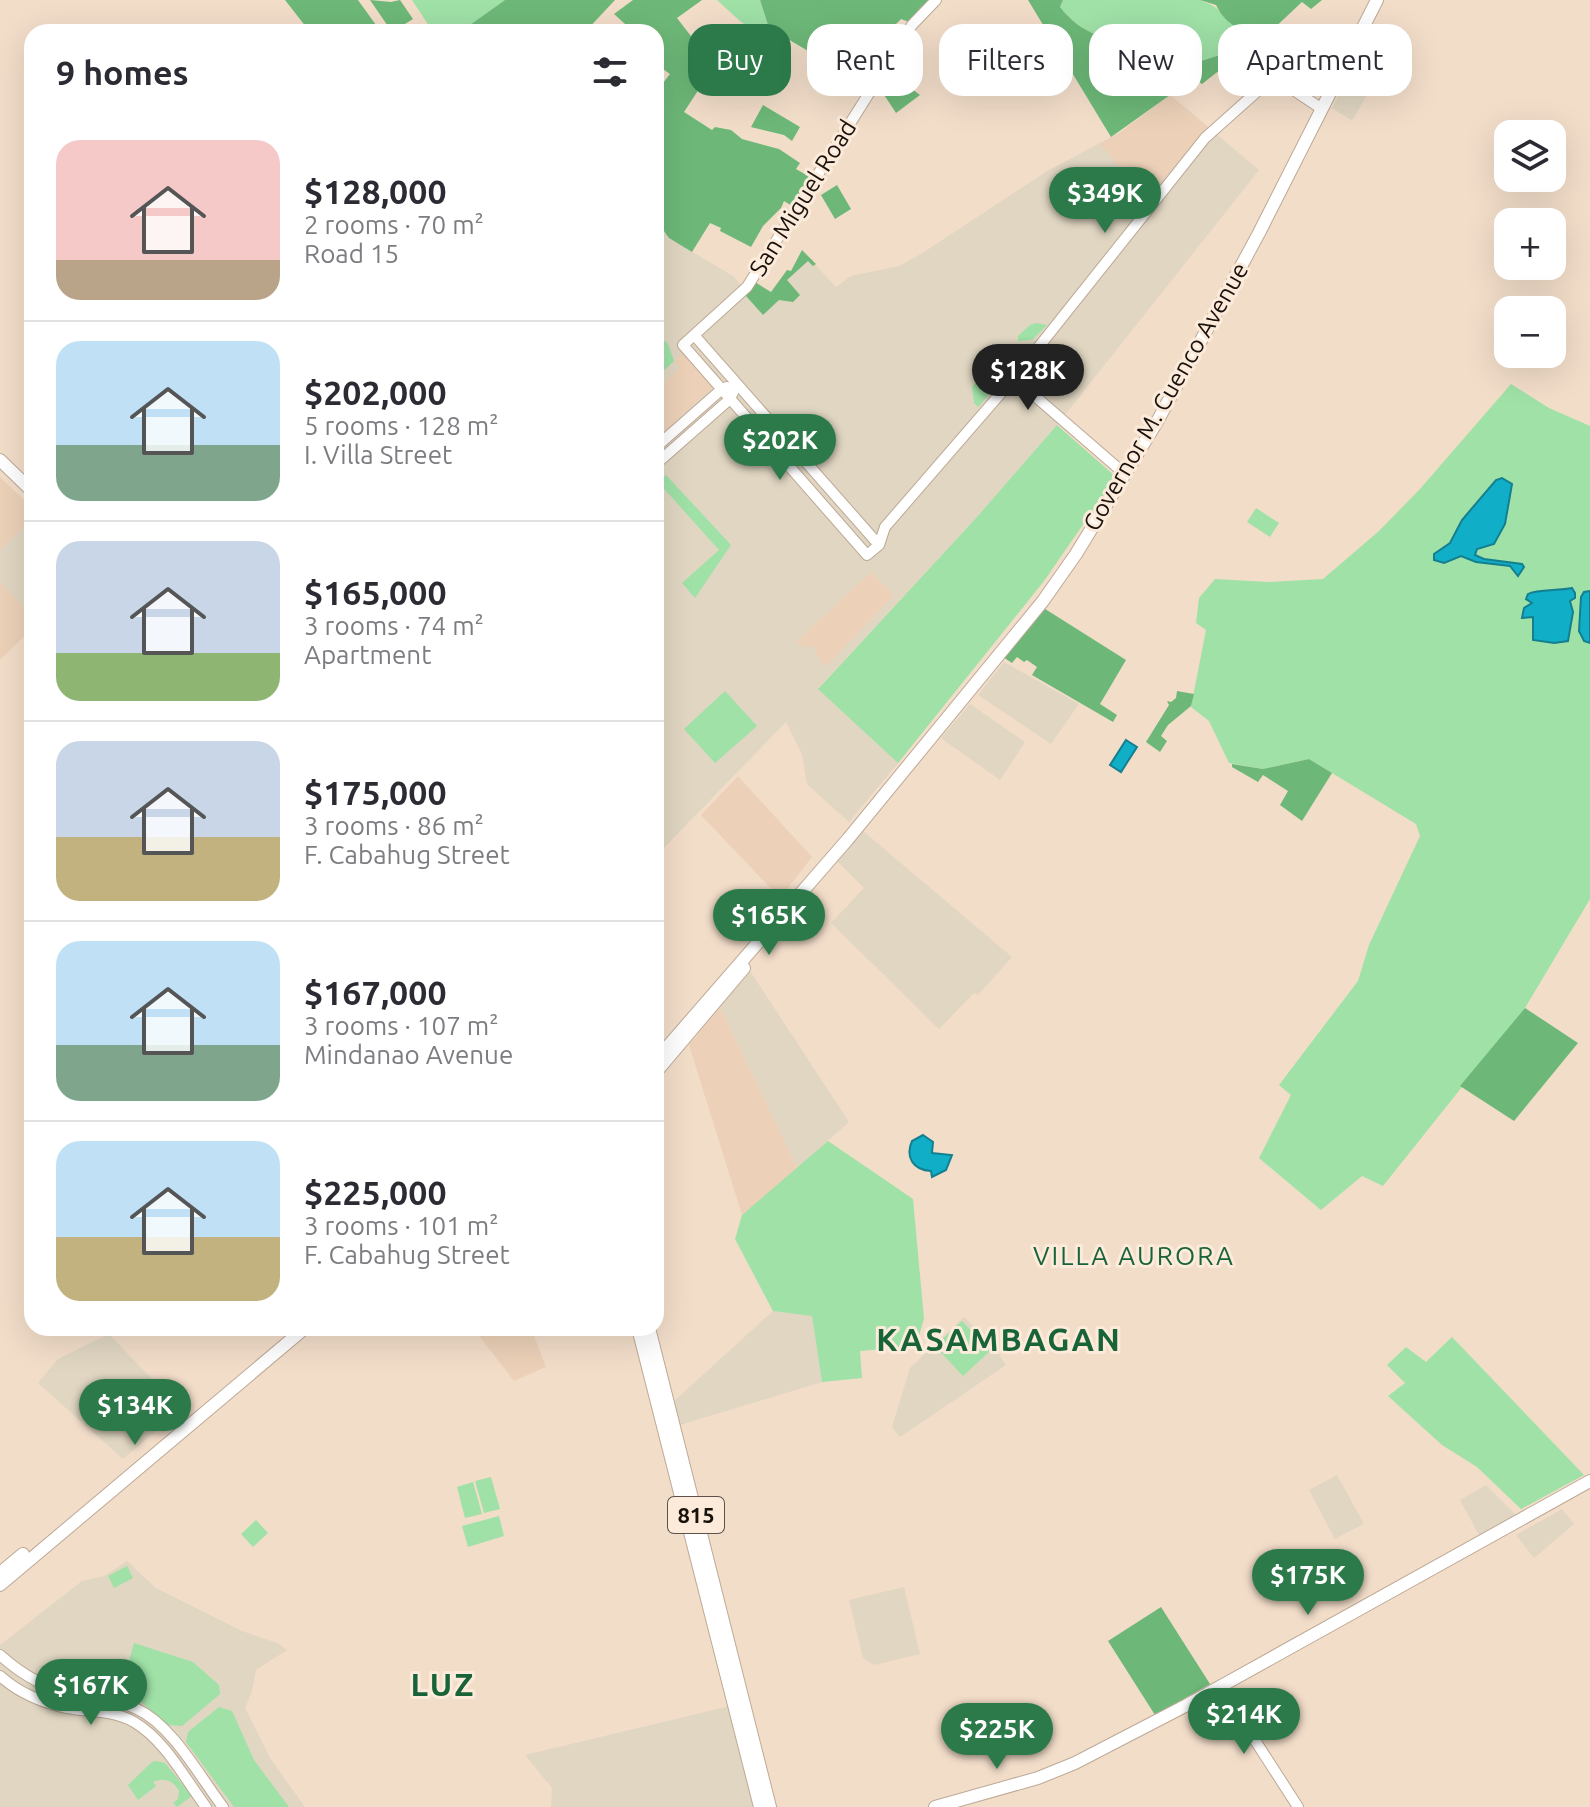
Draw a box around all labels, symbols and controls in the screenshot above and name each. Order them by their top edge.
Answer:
chip: Buy [688,24,791,96]
chip: Rent [807,24,923,96]
chip: Filters [939,24,1073,96]
chip: New [1089,24,1202,96]
chip: Apartment [1218,24,1412,96]
icon: filters [588,50,632,94]
text: 9 homes [56,53,189,91]
street label: San Miguel Road [744,115,861,281]
map controls [1494,120,1566,368]
button: layers [1494,120,1566,192]
pin: $349K [1049,167,1161,235]
icon: home [120,172,216,268]
text: $128,000 [304,172,447,210]
text: $349K [1067,178,1143,207]
button: + [1494,208,1566,280]
text: 2 rooms · 70 m² [304,210,484,239]
text: Road 15 [304,239,399,268]
street label: Governor M. Cuenco Avenue [1078,258,1254,536]
button: − [1494,296,1566,368]
pin: $128K [972,344,1084,412]
text: $128K [990,355,1066,384]
icon: home [120,373,216,469]
text: $202,000 [304,373,447,411]
text: 5 rooms · 128 m² [304,411,499,440]
pin: $202K [724,414,836,482]
text: $202K [742,425,818,454]
text: I. Villa Street [304,440,452,469]
icon: home [120,573,216,669]
text: $165,000 [304,573,447,611]
text: 3 rooms · 74 m² [304,611,484,640]
text: Apartment [304,640,431,669]
icon: home [120,773,216,869]
text: $175,000 [304,773,447,811]
text: 3 rooms · 86 m² [304,811,484,840]
text: F. Cabahug Street [304,840,510,869]
pin: $165K [713,889,825,957]
text: $165K [731,900,807,929]
icon: home [120,973,216,1069]
text: $167,000 [304,973,447,1011]
text: 3 rooms · 107 m² [304,1011,499,1040]
text: Mindanao Avenue [304,1040,513,1069]
icon: home [120,1173,216,1269]
text: $225,000 [304,1173,447,1211]
text: 3 rooms · 101 m² [304,1211,499,1240]
text: F. Cabahug Street [304,1240,510,1269]
district label: VILLA AURORA [1033,1241,1235,1270]
district label: KASAMBAGAN [876,1321,1122,1357]
pin: $134K [79,1379,191,1447]
text: $134K [97,1390,173,1419]
road number: 815 [668,1497,724,1533]
pin: $175K [1252,1549,1364,1617]
text: $175K [1270,1560,1346,1589]
pin: $167K [35,1659,147,1727]
district label: LUZ [411,1666,475,1702]
text: $167K [53,1670,129,1699]
pin: $214K [1188,1688,1300,1756]
text: $214K [1206,1699,1282,1728]
pin: $225K [941,1703,1053,1771]
text: $225K [959,1714,1035,1743]

